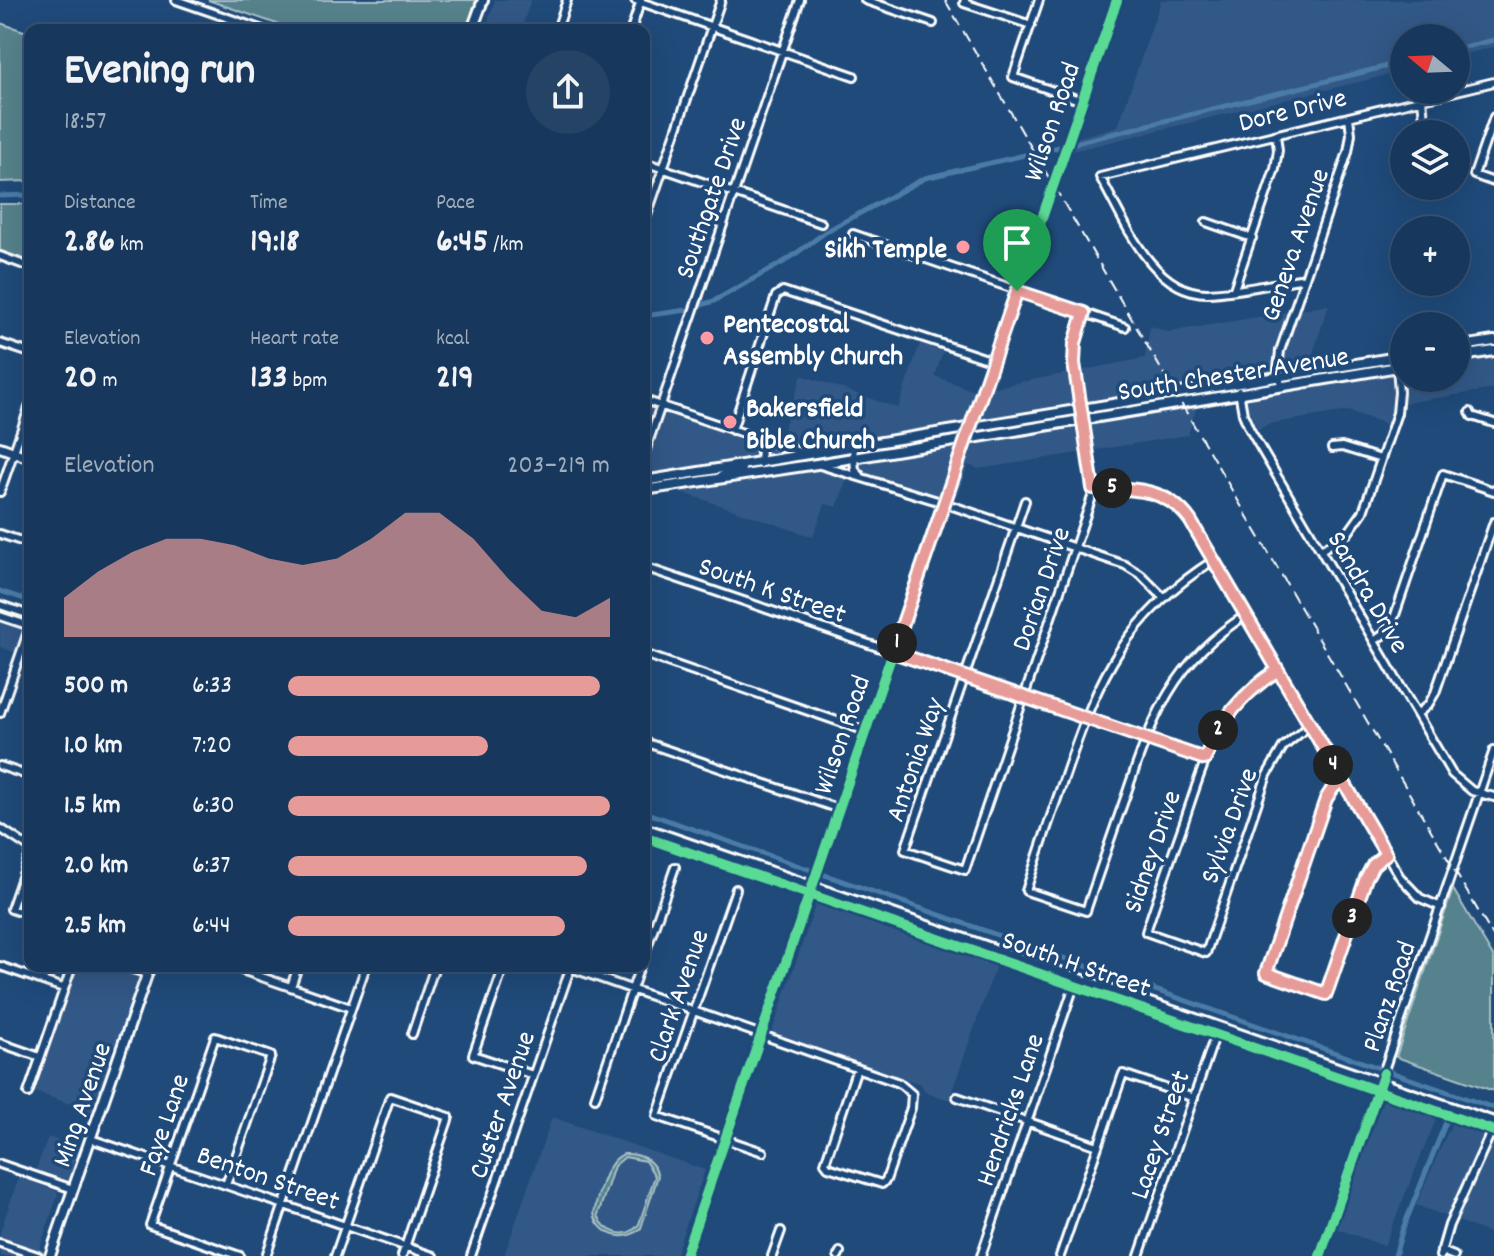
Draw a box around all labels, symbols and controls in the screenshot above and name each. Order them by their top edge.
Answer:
north arrow [1390,24,1470,104]
map controls [1390,24,1470,392]
text: Evening run [64,42,255,105]
button: share [526,50,610,134]
street label: Wilson Road [1016,58,1094,188]
street label: Dore Drive [1235,80,1351,146]
text: 18:57 [64,104,106,141]
street label: Southgate Drive [667,112,760,285]
button: layers [1390,120,1470,200]
street label: Geneva Avenue [1253,164,1343,328]
text: Distance [64,188,136,219]
text: Time [250,188,288,219]
text: Pace [436,188,475,219]
pin [983,209,1051,291]
button: + [1390,216,1470,296]
text: 2.86 [64,219,115,268]
text: 19:18 [250,219,300,268]
text: 6:45 [436,219,488,268]
icon: arrive [995,221,1039,265]
text: km [115,230,144,261]
text: /km [488,230,524,261]
place label: Sikh Temple [824,232,947,272]
marker: Sikh Temple [954,238,972,256]
place label: Pentecostal Assembly Church [723,307,903,379]
button: − [1390,312,1470,392]
text: Elevation [64,324,141,355]
text: Heart rate [250,324,339,355]
text: kcal [436,324,469,355]
marker: Pentecostal Assembly Church [698,329,716,347]
street label: South Chester Avenue [1115,339,1352,415]
text: 20 [64,355,97,404]
text: 133 [250,355,288,404]
text: 219 [436,355,474,404]
text: m [97,366,118,397]
text: bpm [288,366,327,397]
place label: Bakersfield Bible Church [746,391,875,463]
marker: Bakersfield Bible Church [721,413,739,431]
text: Elevation [64,448,154,485]
text: 203–219 m [507,448,610,485]
pin: 5 [1092,468,1132,508]
text: 5 [1107,472,1117,503]
street label: Dorian Drive [1004,522,1084,657]
street label: Sandra Drive [1314,525,1417,662]
street label: South K Street [692,549,851,637]
pin: 1 [877,623,917,663]
text: 1 [895,627,899,658]
text: 500 m [64,668,128,705]
text: 6:33 [192,668,232,705]
street label: Wilson Road [806,671,884,801]
street label: Antonia Way [878,692,958,828]
pin: 2 [1198,710,1238,750]
text: 2 [1213,714,1223,745]
text: 1.0 km [64,728,123,765]
text: 7:20 [192,728,232,765]
pin: 4 [1313,745,1353,785]
text: 4 [1328,749,1338,780]
street label: Sylvia Drive [1192,763,1271,890]
street label: Sidney Drive [1115,786,1194,919]
text: 1.5 km [64,788,121,825]
text: 6:30 [192,788,235,825]
text: 2.0 km [64,848,128,885]
text: 6:37 [192,848,231,885]
pin: 3 [1332,898,1372,938]
text: 3 [1347,902,1357,933]
text: 2.5 km [64,908,126,945]
text: 6:44 [192,908,231,945]
street label: South H Street [995,923,1155,1011]
street label: Clark Avenue [639,925,722,1069]
street label: Planz Road [1354,937,1429,1058]
street label: Custer Avenue [461,1026,549,1185]
street label: Hendricks Lane [968,1029,1058,1192]
street label: Ming Avenue [45,1038,125,1173]
street label: Lacey Street [1122,1066,1203,1205]
street label: Faye Lane [131,1069,203,1182]
street label: Benton Street [191,1138,344,1224]

